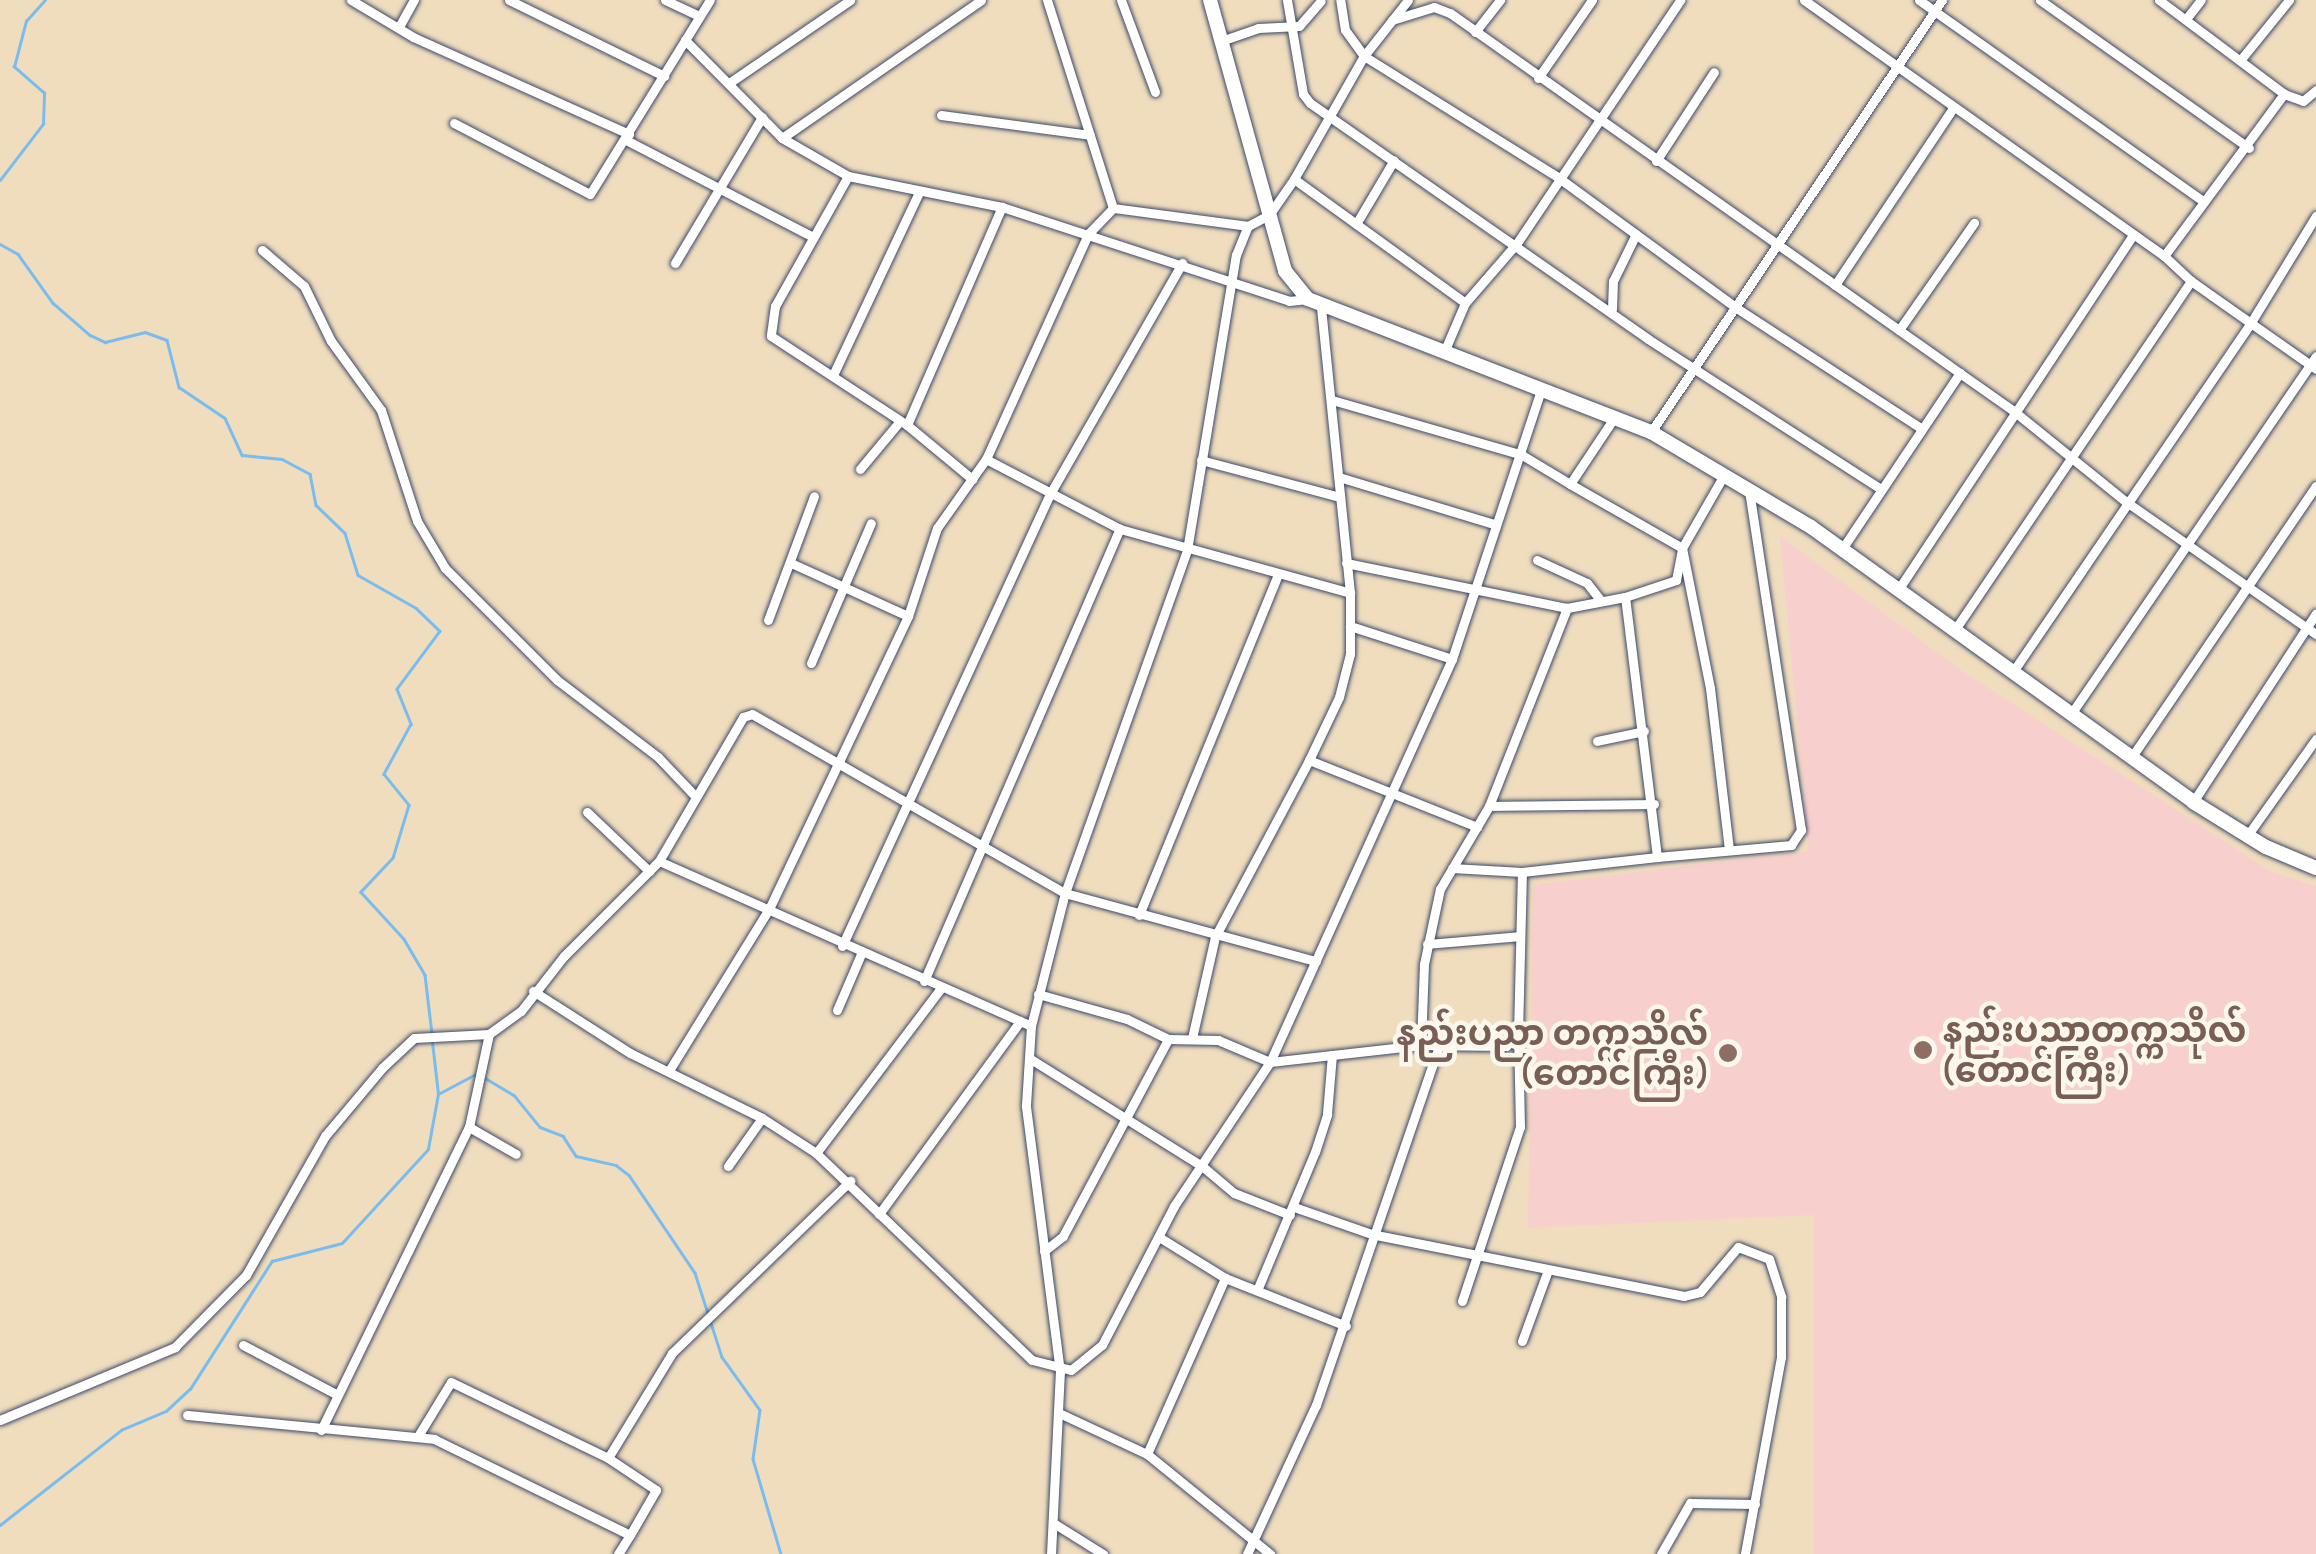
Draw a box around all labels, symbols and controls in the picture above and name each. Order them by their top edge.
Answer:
place label: နည်းပညာတက္ကသိုလ် (တောင်ကြီး) [1943,1009,2246,1091]
place label: နည်းပညာ တက္ကသိုလ် (တောင်ကြီး) [1397,1012,1708,1094]
marker: နည်းပညာတက္ကသိုလ် (တောင်ကြီး) [1912,1039,1934,1061]
marker: နည်းပညာ တက္ကသိုလ် (တောင်ကြီး) [1717,1042,1739,1064]

